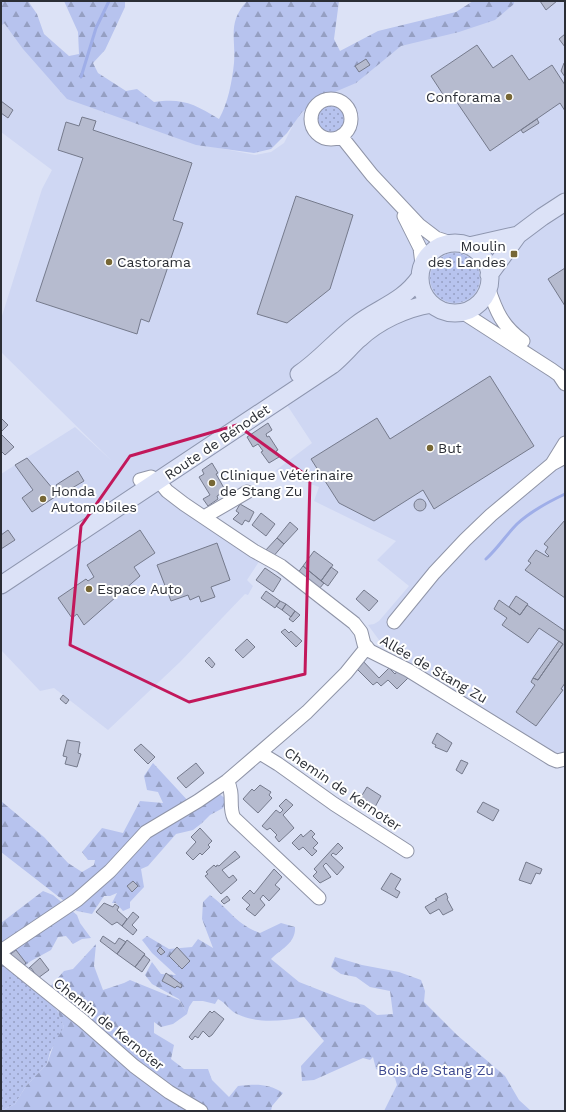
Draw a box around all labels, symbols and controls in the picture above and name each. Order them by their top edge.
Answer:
place label: Conforama [426,89,501,105]
marker: Conforama [504,92,514,102]
place label: Moulin des Landes [428,238,506,270]
marker: Moulin des Landes [509,249,519,259]
place label: Castorama [117,254,191,270]
marker: Castorama [104,257,114,267]
street label: Route de Bénodet [161,401,273,483]
place label: But [438,440,462,456]
marker: But [425,443,435,453]
place label: Clinique Vétérinaire de Stang Zu [220,467,353,499]
marker: Clinique Vétérinaire de Stang Zu [207,478,217,488]
place label: Honda Automobiles [51,483,137,515]
marker: Honda Automobiles [38,494,48,504]
place label: Espace Auto [97,581,182,597]
marker: Espace Auto [84,584,94,594]
street label: Allée de Stang Zu [378,632,490,706]
street label: Chemin de Kernoter [282,744,405,834]
street label: Chemin de Kernoter [51,975,168,1074]
park label: Bois de Stang Zu [378,1062,494,1078]

